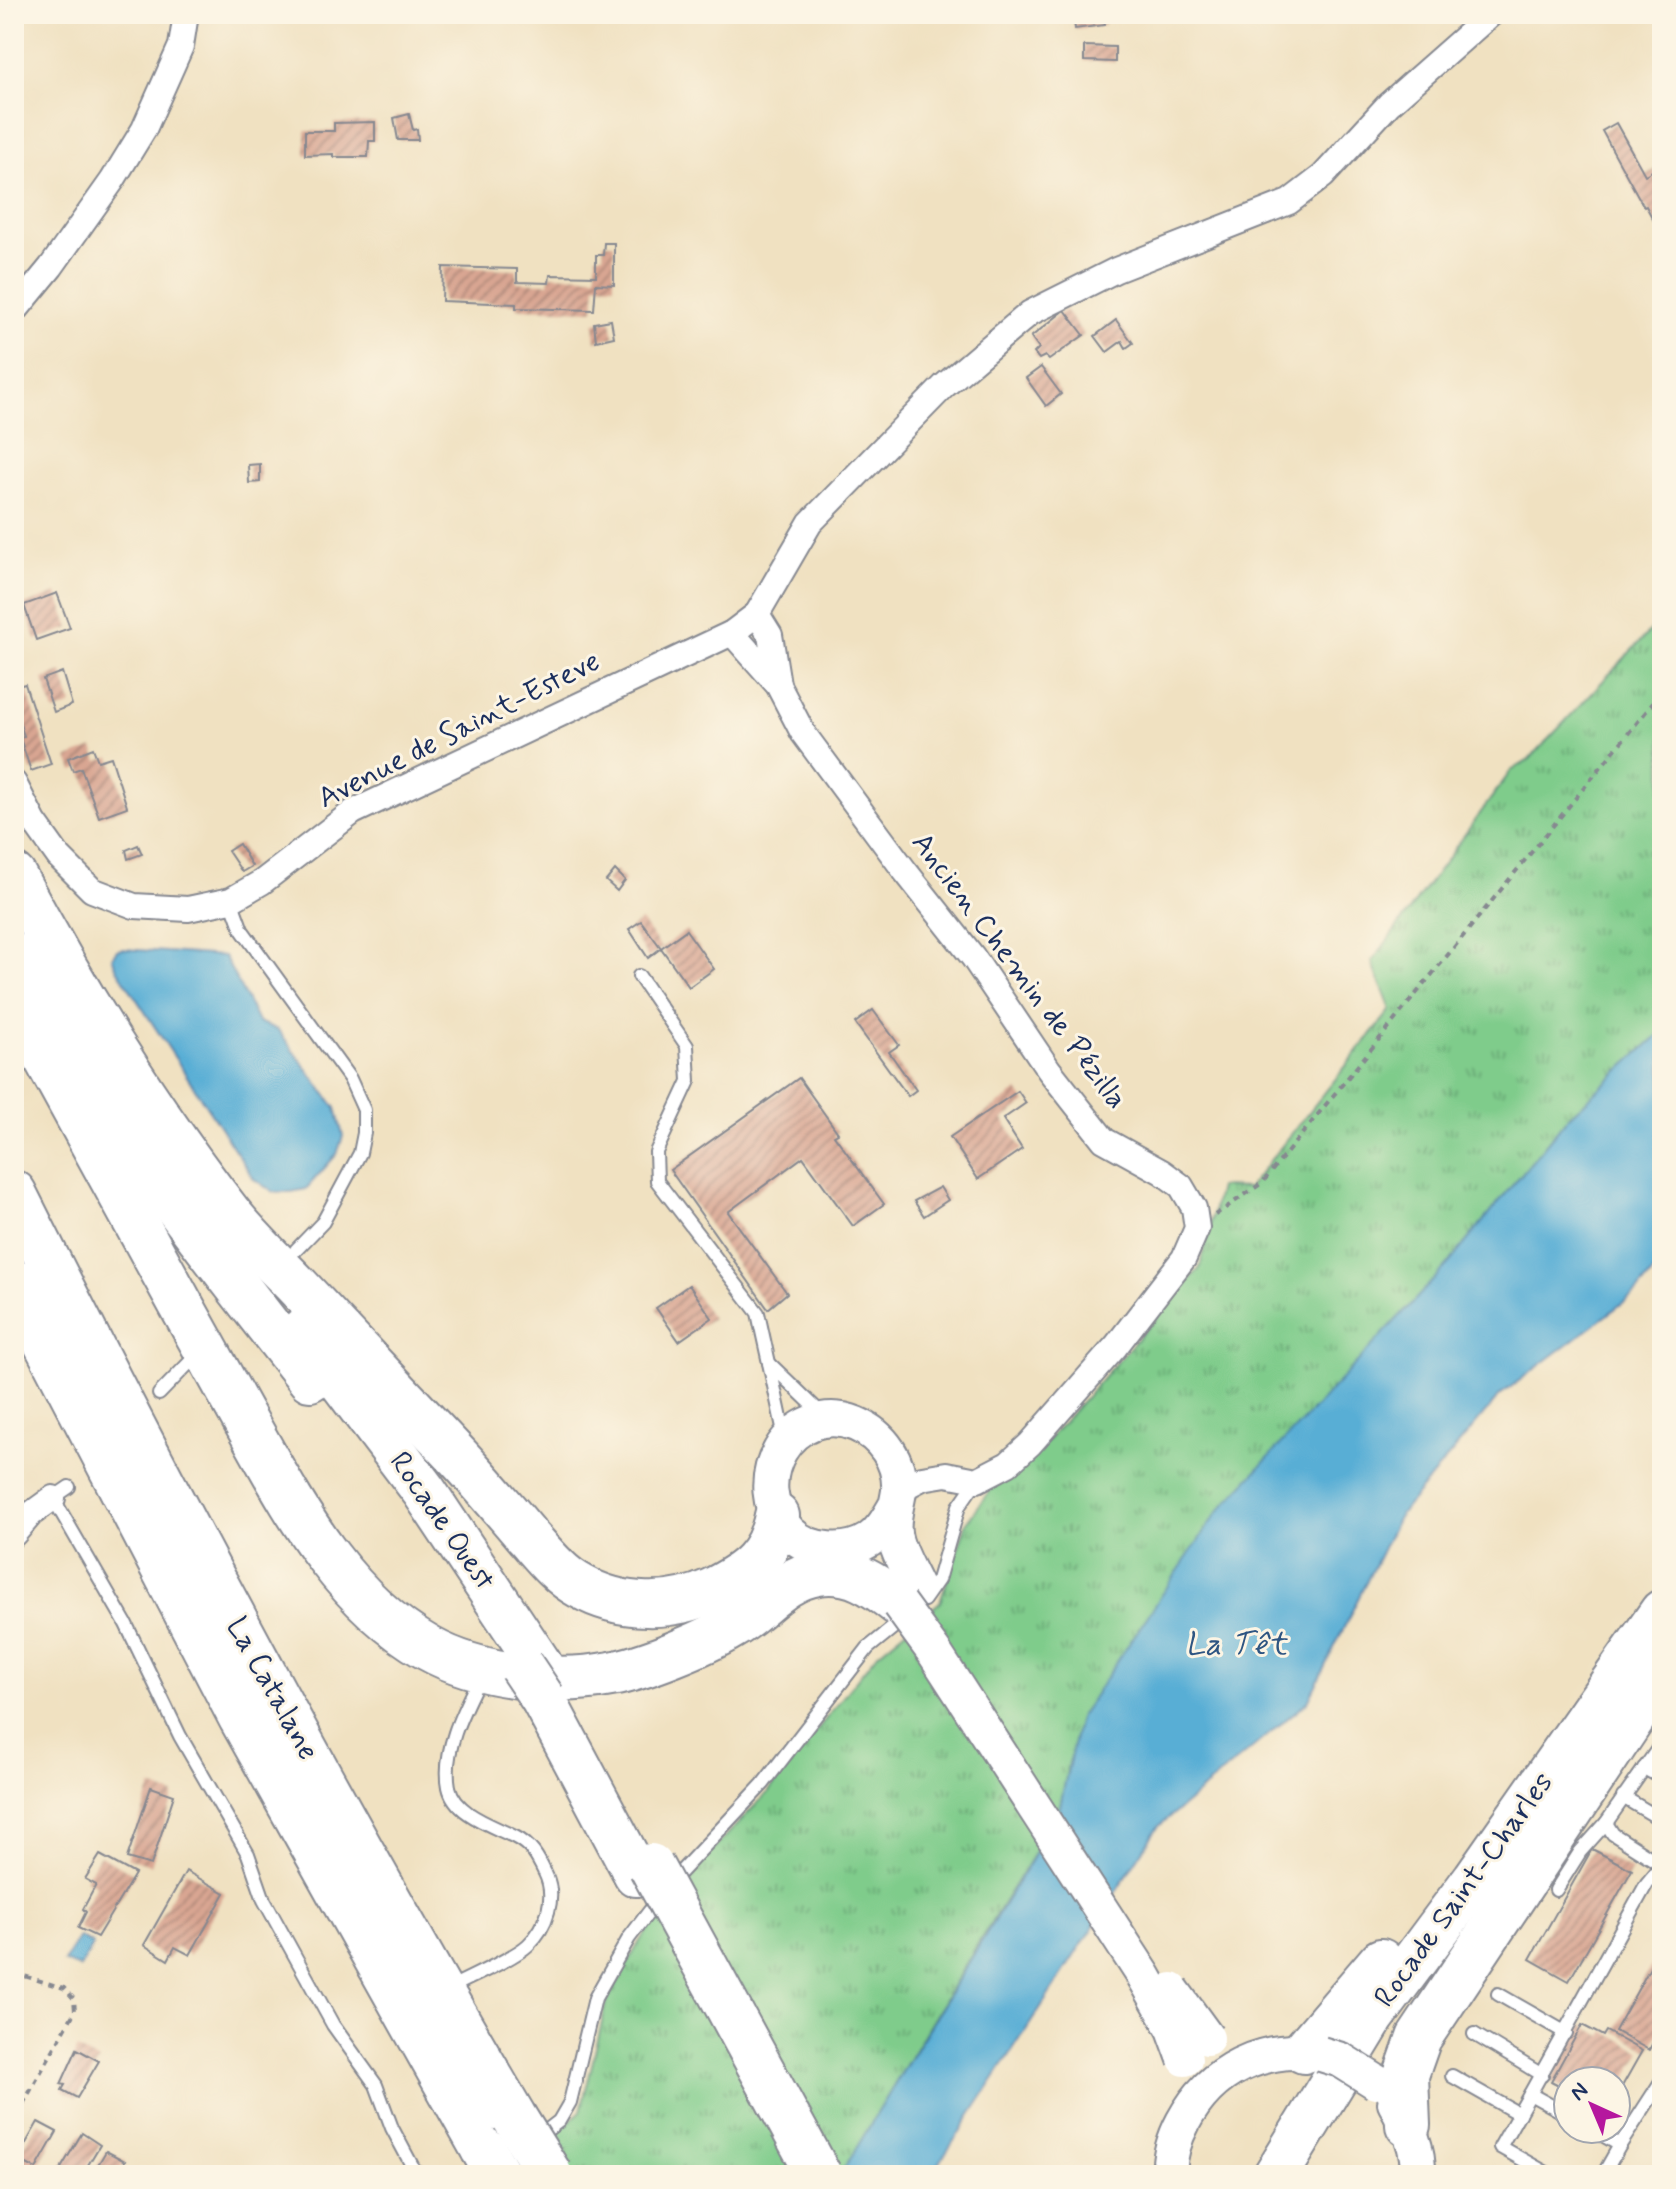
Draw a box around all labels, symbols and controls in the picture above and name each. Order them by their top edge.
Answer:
street label: Avenue de Saint-Esteve [311,642,607,818]
street label: Ancien Chemin de Pézilla [902,825,1136,1117]
street label: Rocade Ouest [380,1444,504,1598]
street label: La Catalane [217,1611,327,1767]
water label: La Têt [1185,1624,1289,1666]
street label: Rocade Saint-Charles [1365,1765,1563,2015]
north arrow [1552,2065,1632,2145]
text: N [1564,2077,1594,2107]

